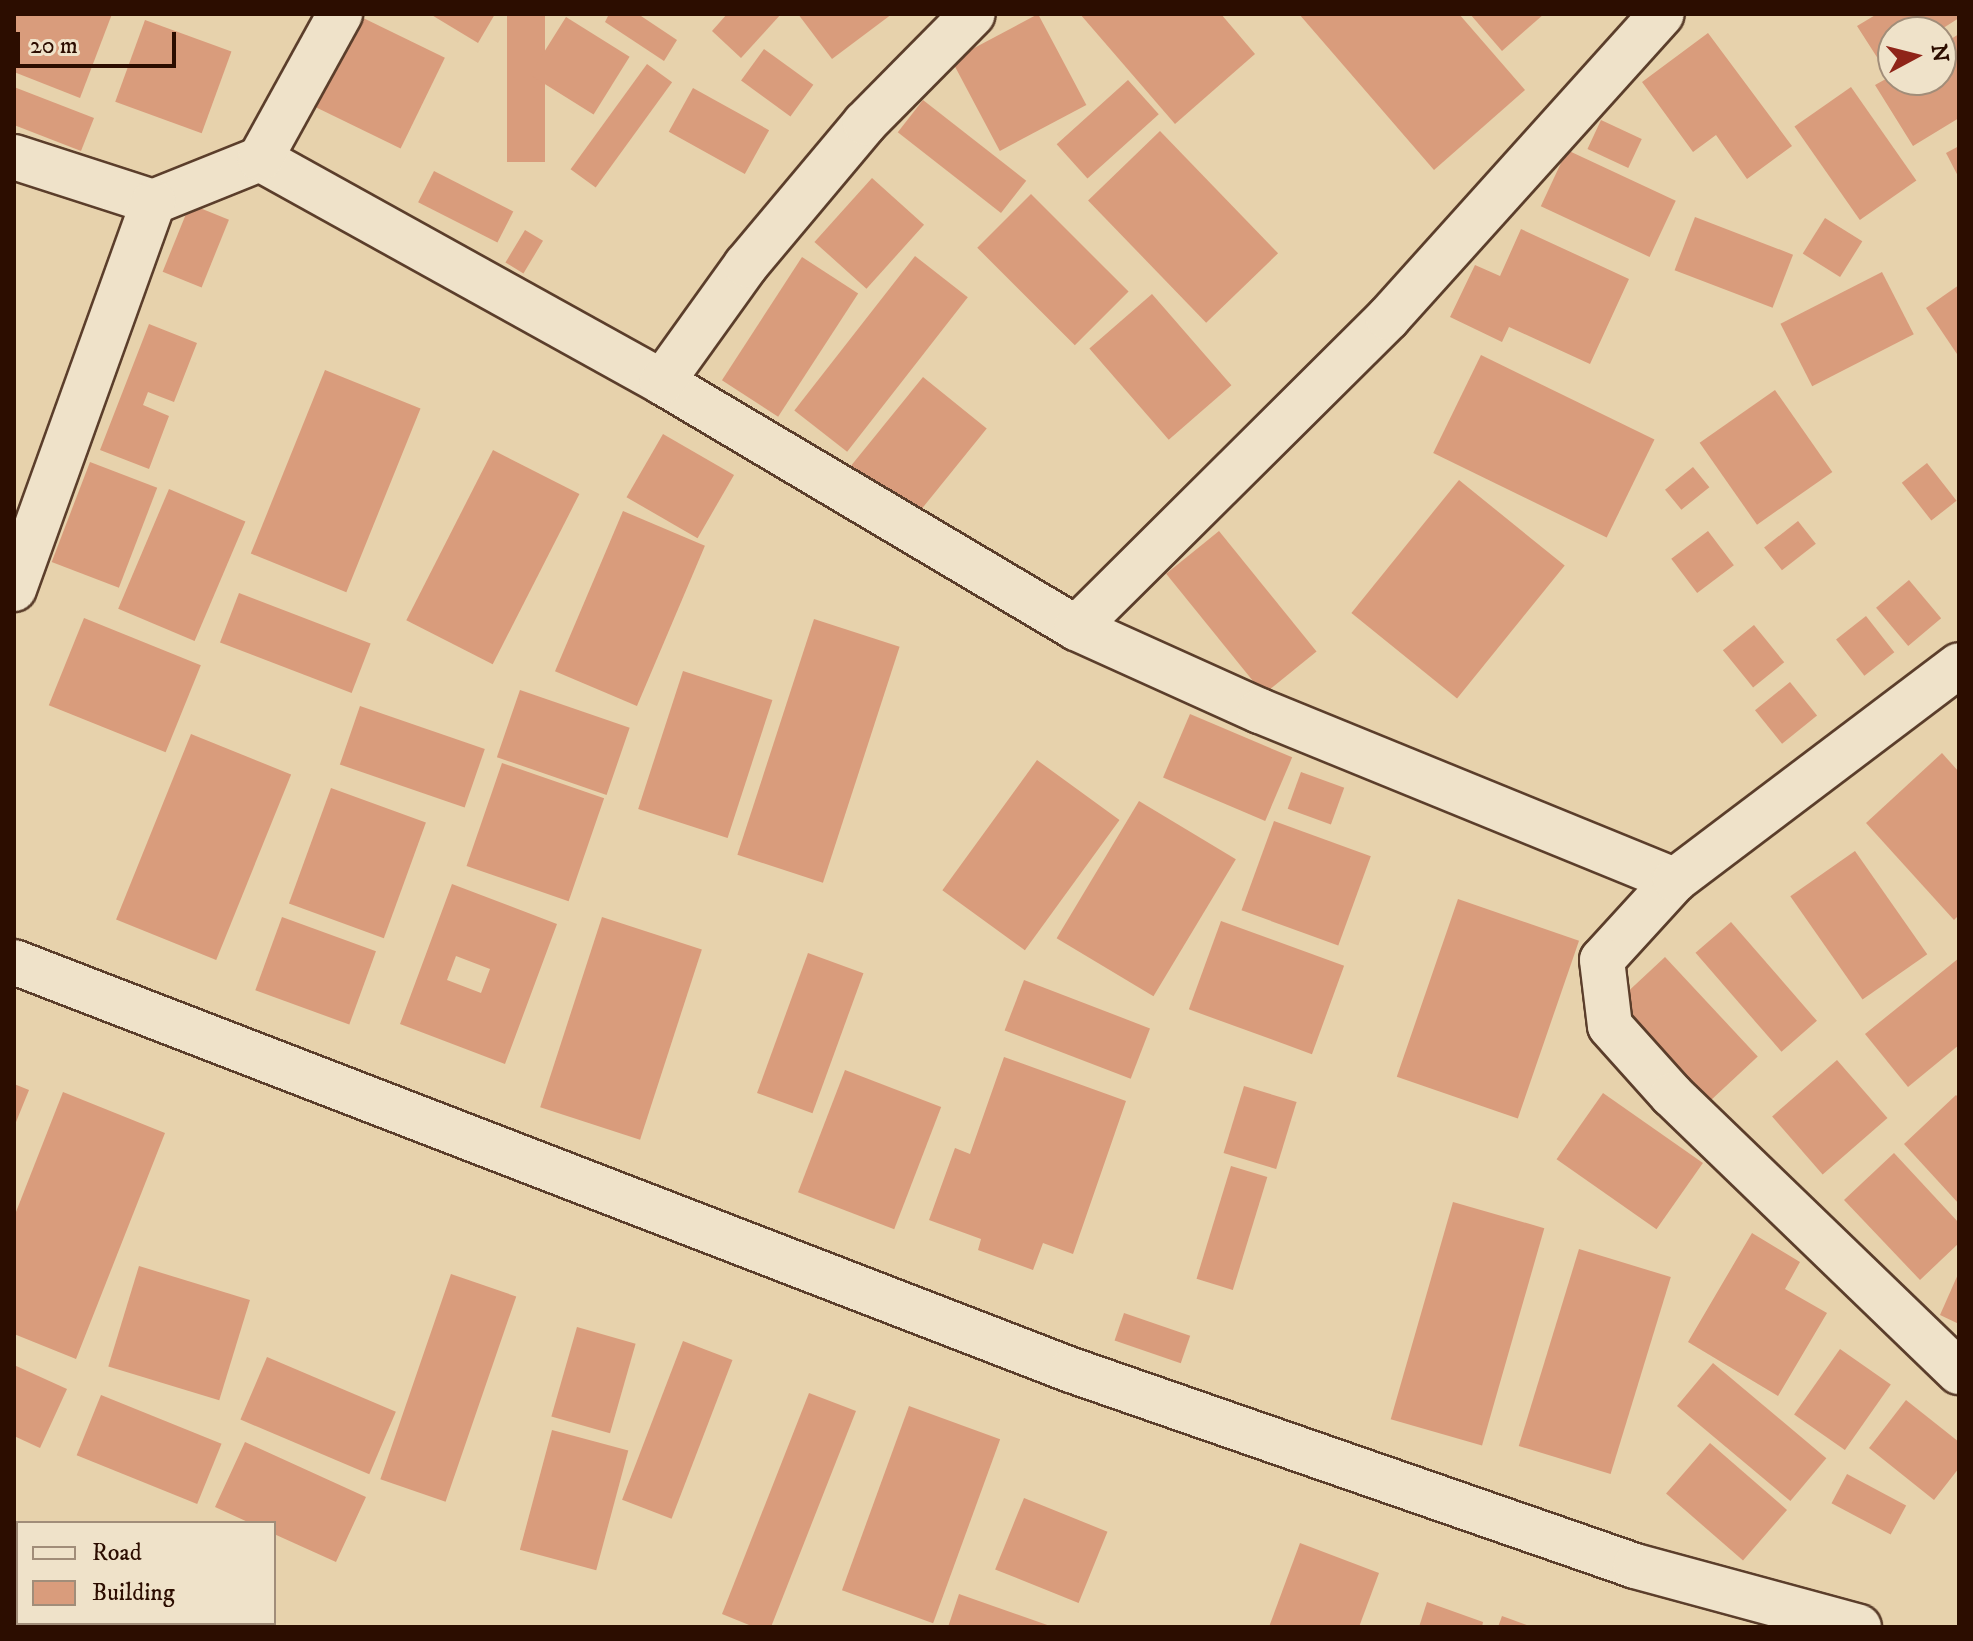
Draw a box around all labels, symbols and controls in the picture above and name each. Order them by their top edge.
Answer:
scale bar [20,16,180,66]
north arrow [1877,16,1957,96]
text: 20 m [30,31,78,61]
text: N [1925,43,1954,64]
legend [16,1521,276,1625]
text: Road [92,1538,142,1568]
text: Building [92,1578,175,1608]

